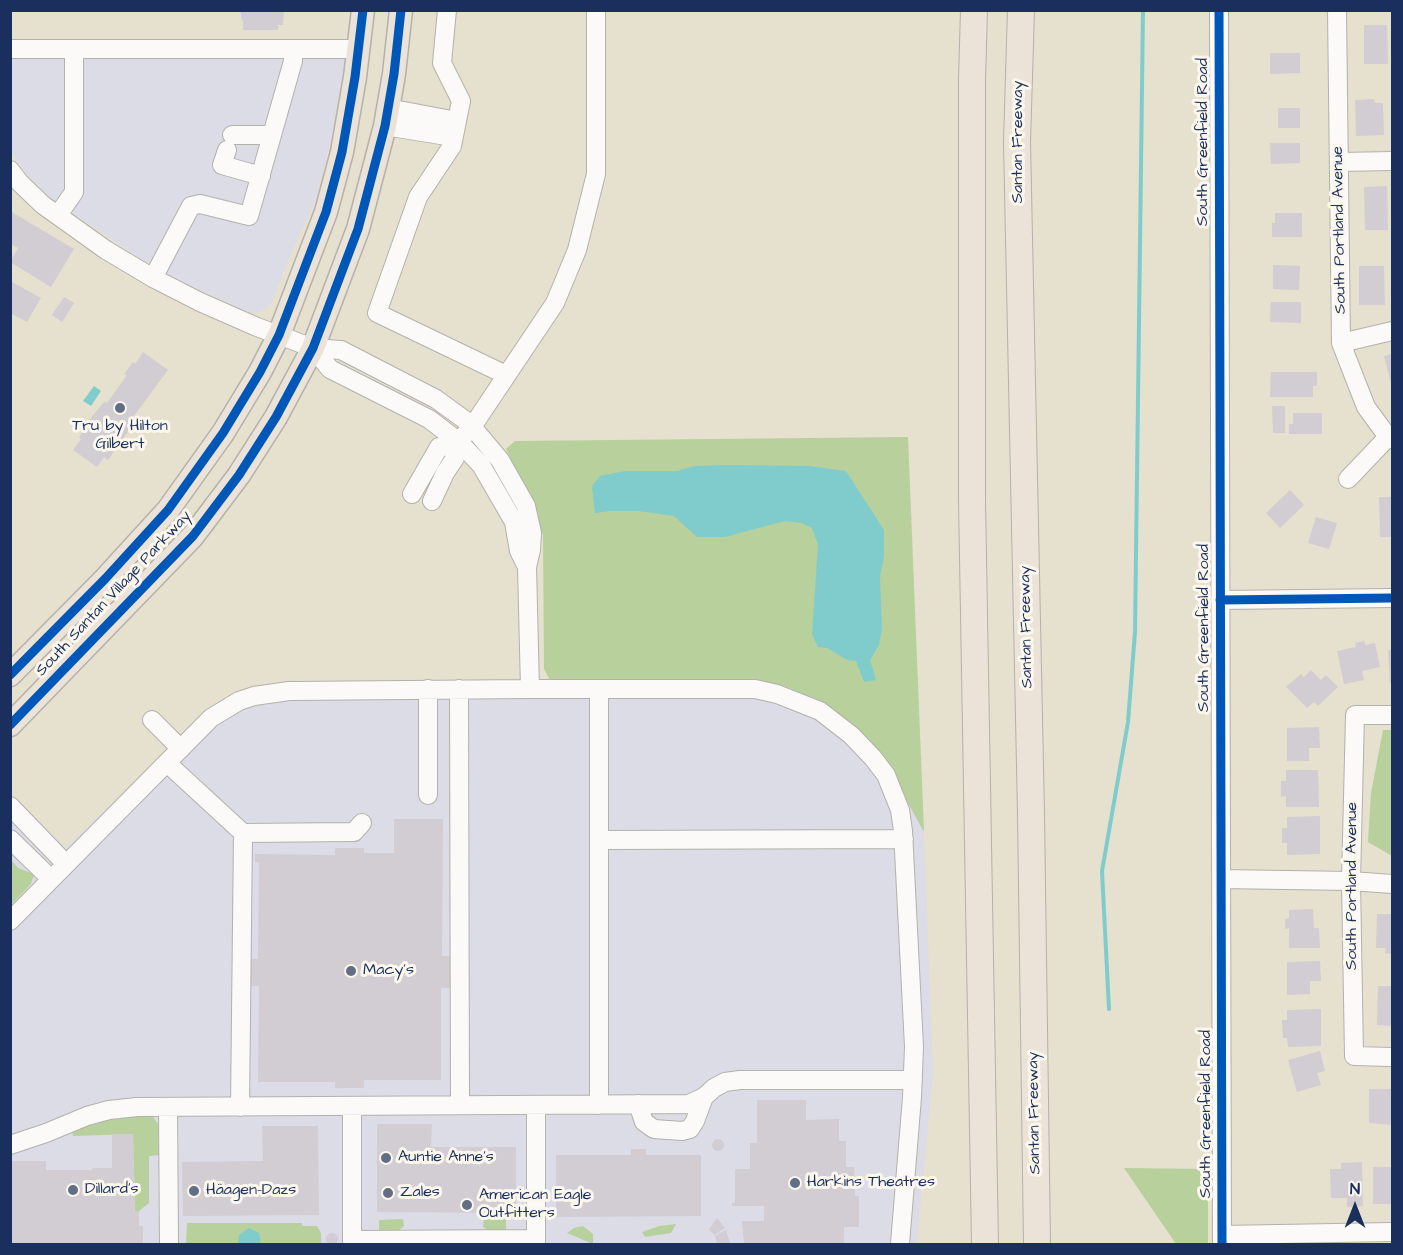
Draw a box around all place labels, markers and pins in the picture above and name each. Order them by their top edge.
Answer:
marker: Tru by Hilton Gilbert [113,401,127,415]
place label: Tru by Hilton Gilbert [72,417,168,455]
place label: Macy's [363,961,414,981]
marker: Macy's [344,964,358,978]
place label: Auntie Anne's [398,1148,494,1168]
marker: Auntie Anne's [379,1151,393,1165]
place label: Harkins Theatres [807,1173,935,1193]
marker: Harkins Theatres [788,1176,802,1190]
place label: Dillard's [85,1180,139,1200]
place label: Häagen-Dazs [206,1181,296,1201]
marker: Dillard's [66,1183,80,1197]
place label: Zales [400,1183,440,1203]
marker: Häagen-Dazs [187,1184,201,1198]
marker: Zales [381,1186,395,1200]
place label: American Eagle Outfitters [479,1186,591,1224]
marker: American Eagle Outfitters [460,1198,474,1212]

